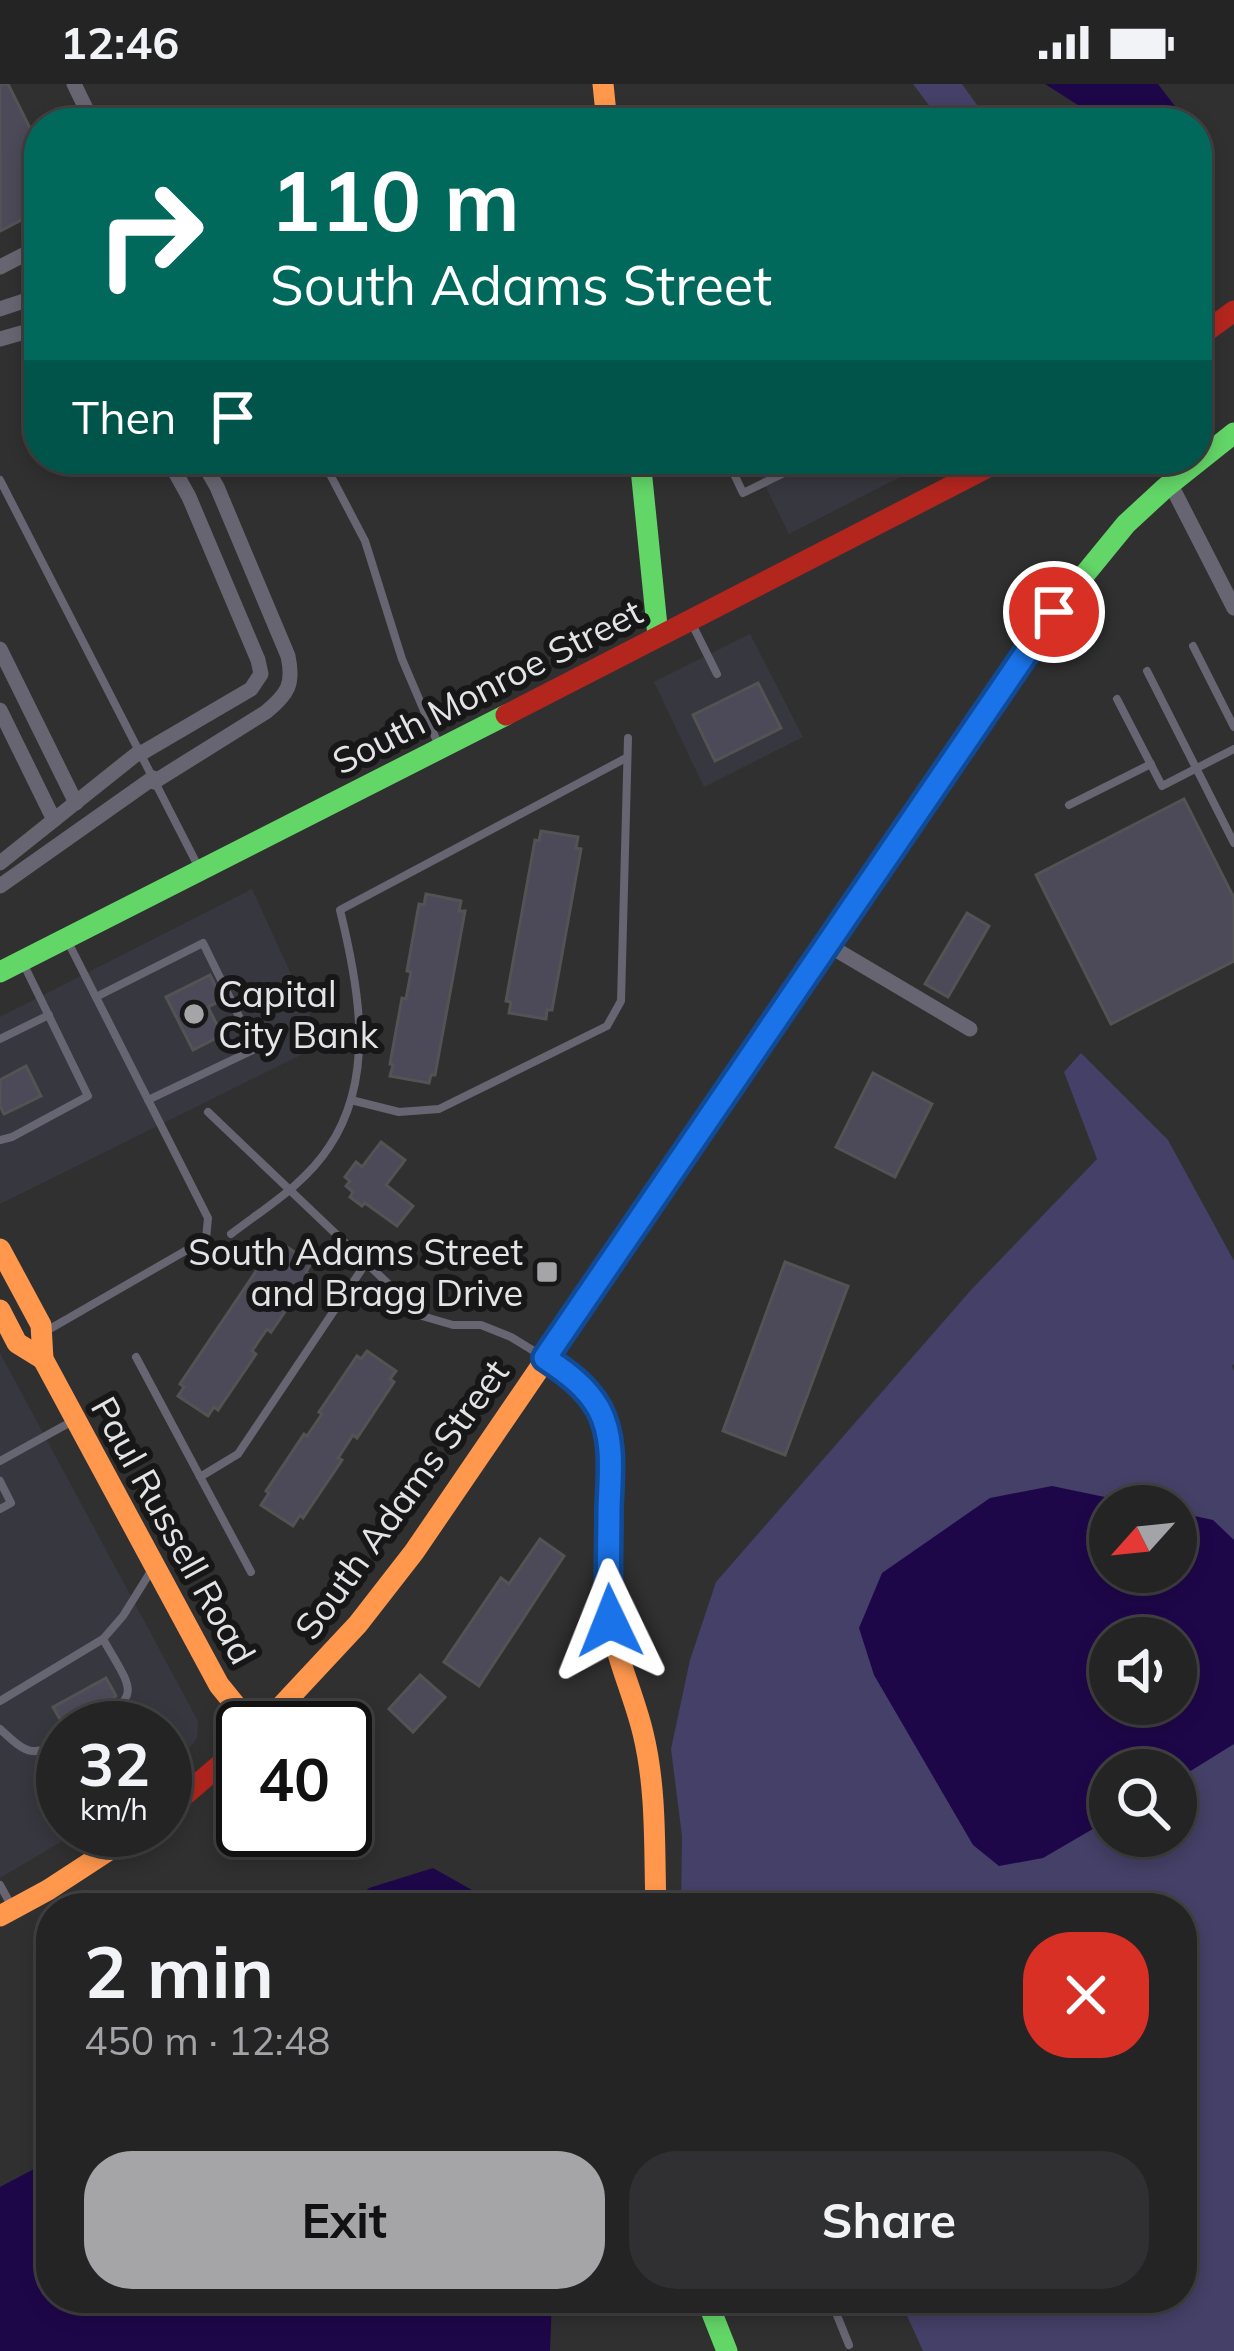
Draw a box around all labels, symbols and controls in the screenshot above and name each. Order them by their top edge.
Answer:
text: 12:46 [60,14,179,70]
text: 110 m [270,147,520,252]
icon: right [72,156,228,312]
text: South Adams Street [270,251,772,319]
icon: arrive [200,384,266,450]
text: Then [72,389,176,445]
pin [1003,561,1105,663]
icon: arrive [1021,579,1087,645]
street label: South Monroe Street [325,588,649,784]
place label: Capital City Bank [218,971,379,1057]
marker: Capital City Bank [181,1001,207,1027]
place label: South Adams Street and Bragg Drive [188,1229,523,1315]
marker: South Adams Street and Bragg Drive [534,1259,560,1285]
street label: South Adams Street [284,1350,518,1648]
street label: Paul Russell Road [82,1388,266,1672]
north arrow [1089,1485,1197,1593]
map controls [1089,1485,1197,1857]
position arrow [547,1558,673,1684]
button: sound [1089,1617,1197,1725]
speed limit sign: 40 [216,1701,372,1857]
text: 32 [78,1726,150,1801]
button: search [1089,1749,1197,1857]
text: km/h [80,1790,148,1828]
text: 2 min [84,1926,274,2016]
button: close [1023,1932,1149,2058]
text: 450 m · 12:48 [84,2016,330,2065]
button: Exit [84,2151,605,2289]
button: Share [629,2151,1149,2289]

